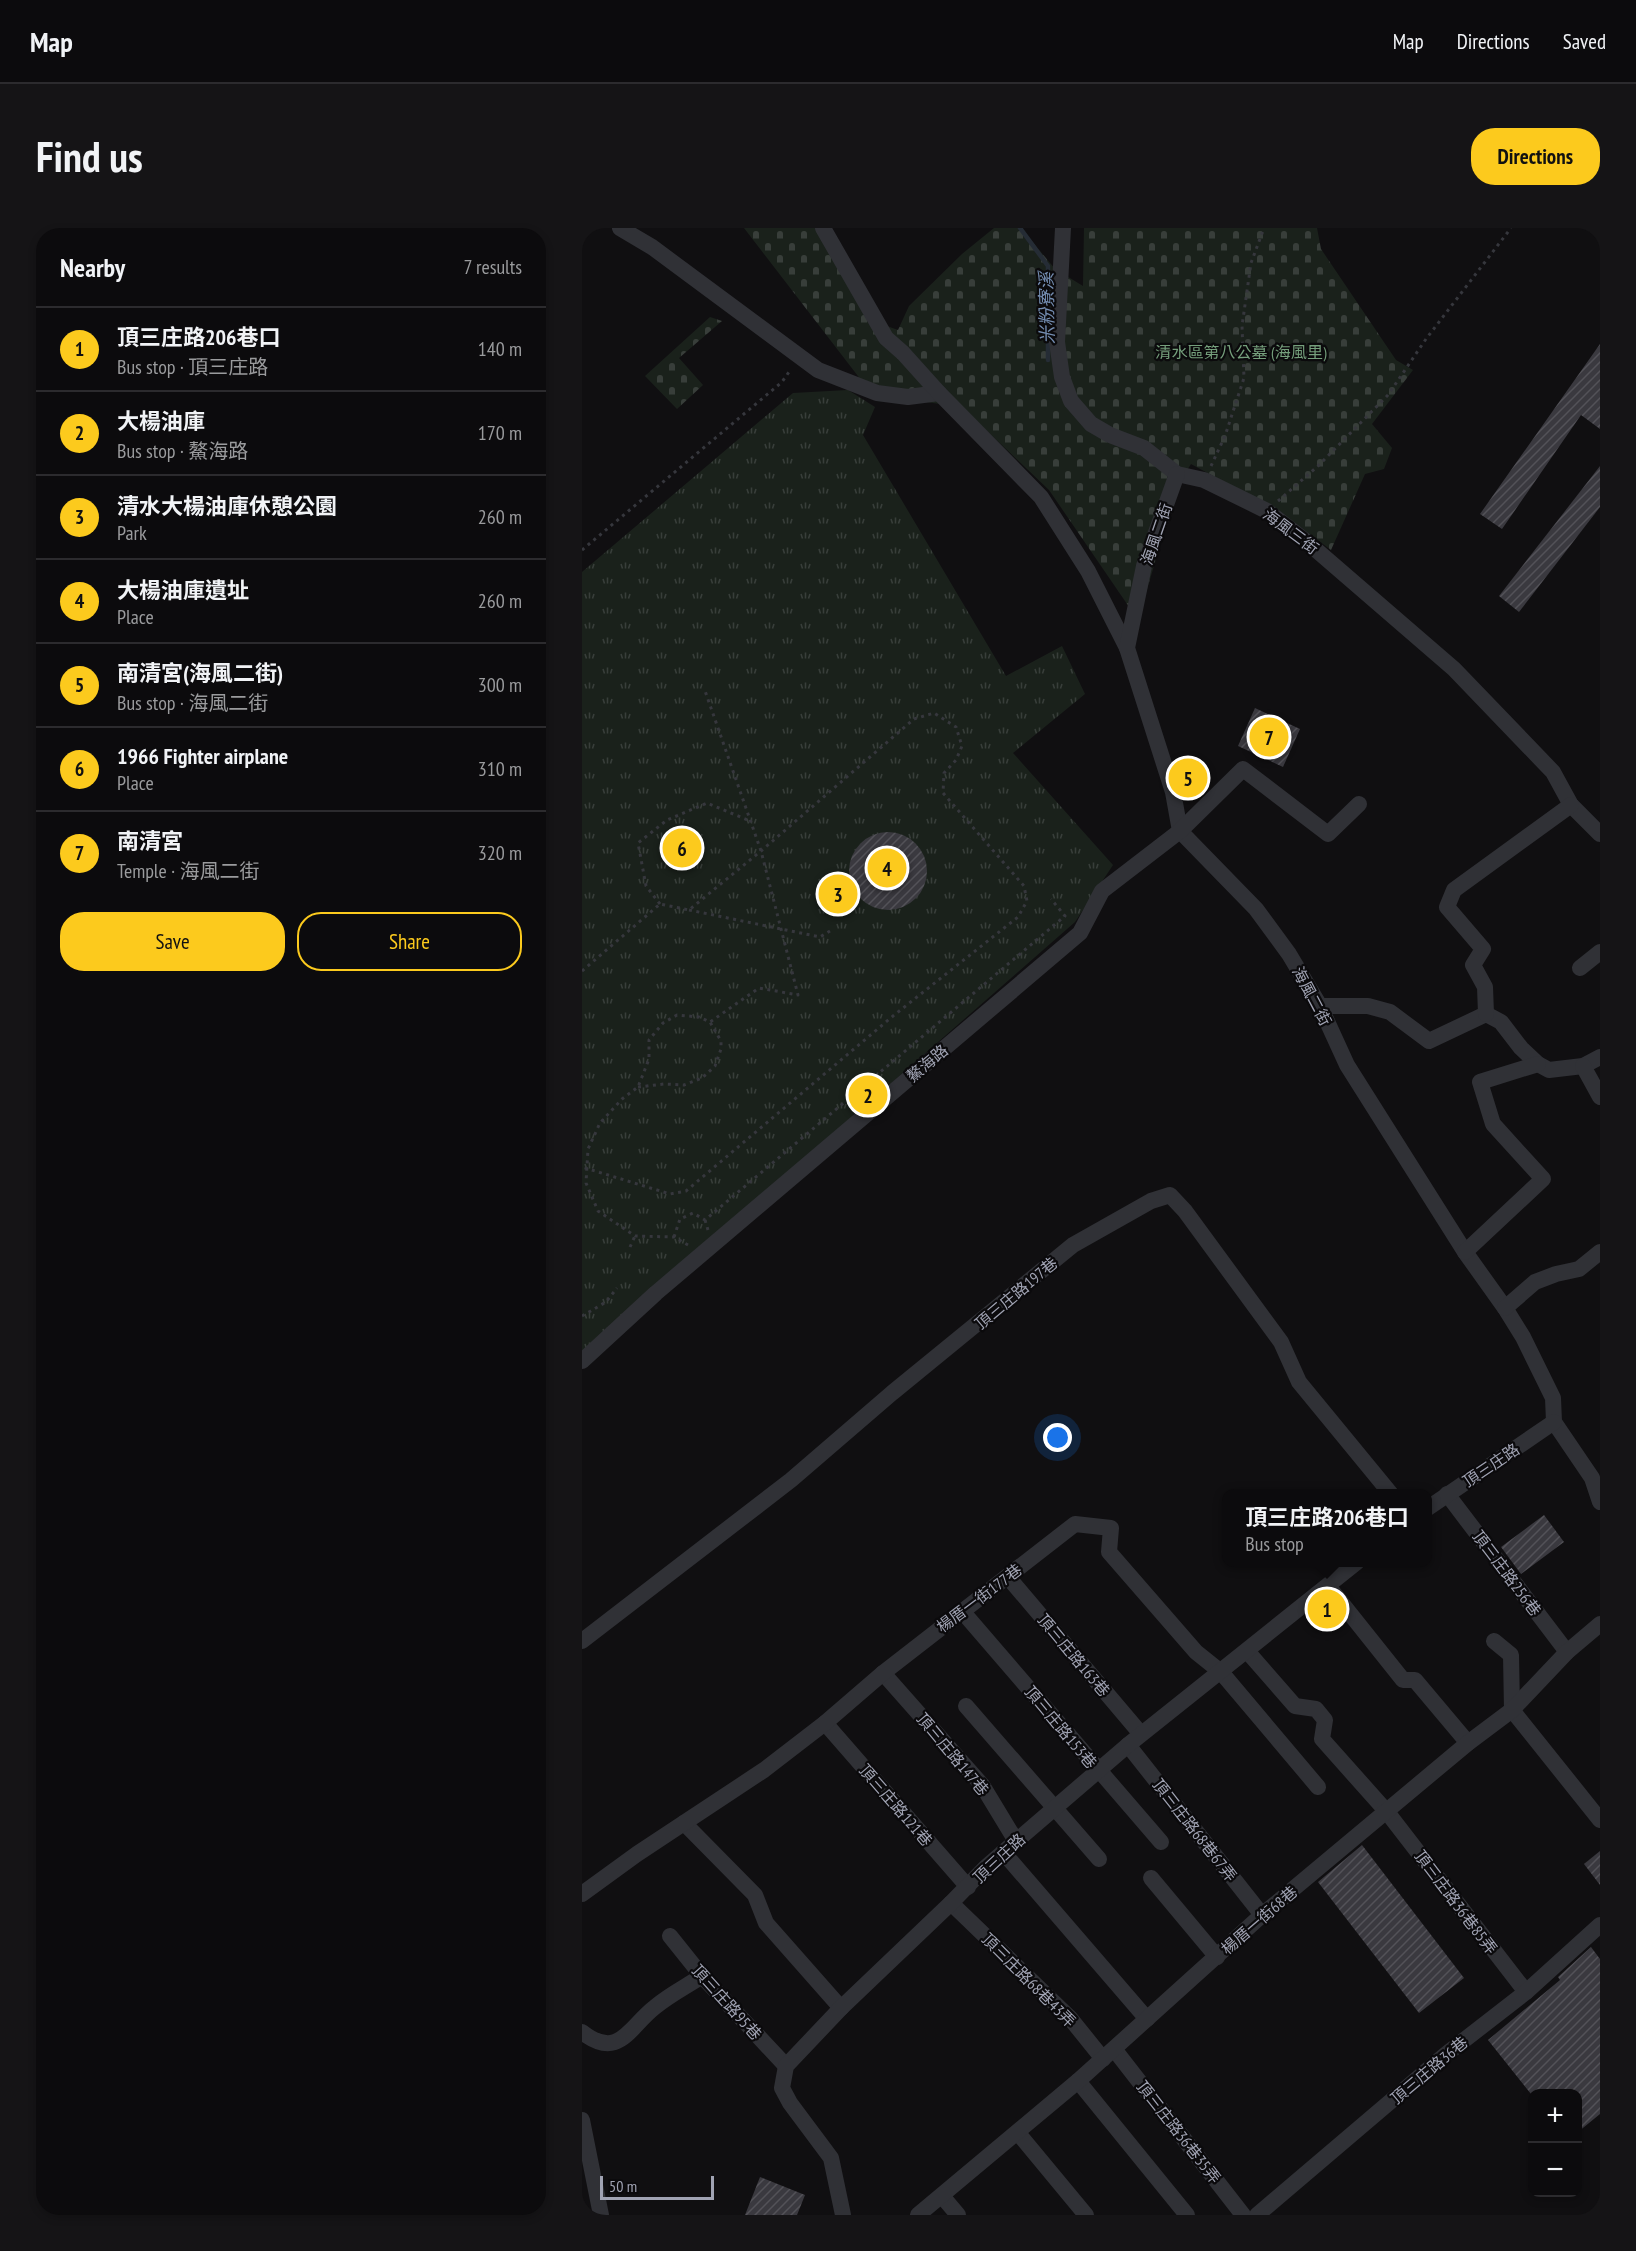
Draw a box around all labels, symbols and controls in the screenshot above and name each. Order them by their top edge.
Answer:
text: Map [30,23,73,60]
text: Map [1393,28,1424,55]
text: Directions [1457,28,1530,55]
text: Saved [1563,28,1606,55]
button: Directions [1471,128,1600,185]
text: Find us [36,129,143,184]
text: Nearby [60,251,125,284]
text: 7 results [464,254,522,280]
water label: 米粉寮溪 [1034,269,1059,344]
text: 頂三庄路206巷口 [117,323,281,351]
text: 1 [75,336,84,362]
text: 140 m [478,336,522,362]
park label: 清水區第八公墓 (海風里) [1156,342,1327,362]
text: Bus stop · 頂三庄路 [117,354,268,380]
text: 大楊油庫 [117,407,205,435]
text: 2 [75,420,84,446]
text: 170 m [478,420,522,446]
text: Bus stop · 鰲海路 [117,438,248,464]
text: 清水大楊油庫休憩公園 [117,492,337,520]
street label: 海風二街 [1136,500,1176,568]
text: 3 [75,504,84,530]
text: 260 m [478,504,522,530]
street label: 海風三街 [1259,504,1323,558]
text: Park [117,520,147,546]
text: 大楊油庫遺址 [117,576,249,604]
text: 4 [75,588,84,614]
text: 260 m [478,588,522,614]
text: Place [117,604,154,630]
text: 南清宮(海風二街) [117,659,283,687]
text: 5 [75,672,84,698]
text: 300 m [478,672,522,698]
text: Bus stop · 海風二街 [117,690,268,716]
pin: 7 [1250,714,1288,760]
text: 1966 Fighter airplane [117,742,288,770]
text: 6 [75,756,84,782]
text: 310 m [478,756,522,782]
pin: 5 [1168,756,1208,800]
text: Place [117,770,154,796]
pin: 6 [662,826,702,870]
text: 南清宮 [117,827,183,855]
text: 7 [75,840,84,866]
text: 320 m [478,840,522,866]
pin: 4 [868,846,906,890]
text: Temple · 海風二街 [117,858,260,884]
pin: 3 [818,872,858,916]
button: Save [60,912,285,971]
button: Share [297,912,522,971]
street label: 海風二街 [1288,963,1336,1029]
street label: 鰲海路 [902,1040,952,1086]
pin: 2 [848,1072,888,1118]
street label: 頂三庄路197巷 [971,1253,1061,1333]
your location [1043,1423,1072,1452]
street label: 頂三庄路 [1459,1439,1523,1491]
popup [1222,1489,1432,1567]
text: 頂三庄路206巷口 [1245,1503,1409,1531]
street label: 頂三庄路256巷 [1468,1526,1546,1620]
text: Bus stop [1245,1531,1304,1557]
street label: 楊厝一街177巷 [932,1559,1026,1637]
pin: 1 [1308,1586,1346,1632]
street label: 頂三庄路163巷 [1034,1610,1114,1700]
street label: 頂三庄路153巷 [1021,1682,1101,1772]
street label: 頂三庄路147巷 [913,1709,993,1799]
street label: 頂三庄路121巷 [855,1760,937,1850]
street label: 頂三庄路68巷67弄 [1149,1775,1241,1885]
street label: 頂三庄路 [969,1829,1029,1887]
street label: 頂三庄路36巷85弄 [1410,1846,1502,1958]
street label: 楊厝一街68巷 [1217,1881,1301,1959]
street label: 頂三庄路68巷43弄 [978,1929,1080,2031]
street label: 頂三庄路95巷 [688,1960,766,2044]
street label: 頂三庄路36巷 [1386,2032,1472,2108]
street label: 頂三庄路36巷35弄 [1133,2077,1225,2187]
map controls [1528,2089,1582,2197]
button: + [1528,2089,1582,2143]
button: − [1528,2143,1582,2197]
scale bar [600,2173,714,2200]
text: 50 m [609,2176,637,2196]

